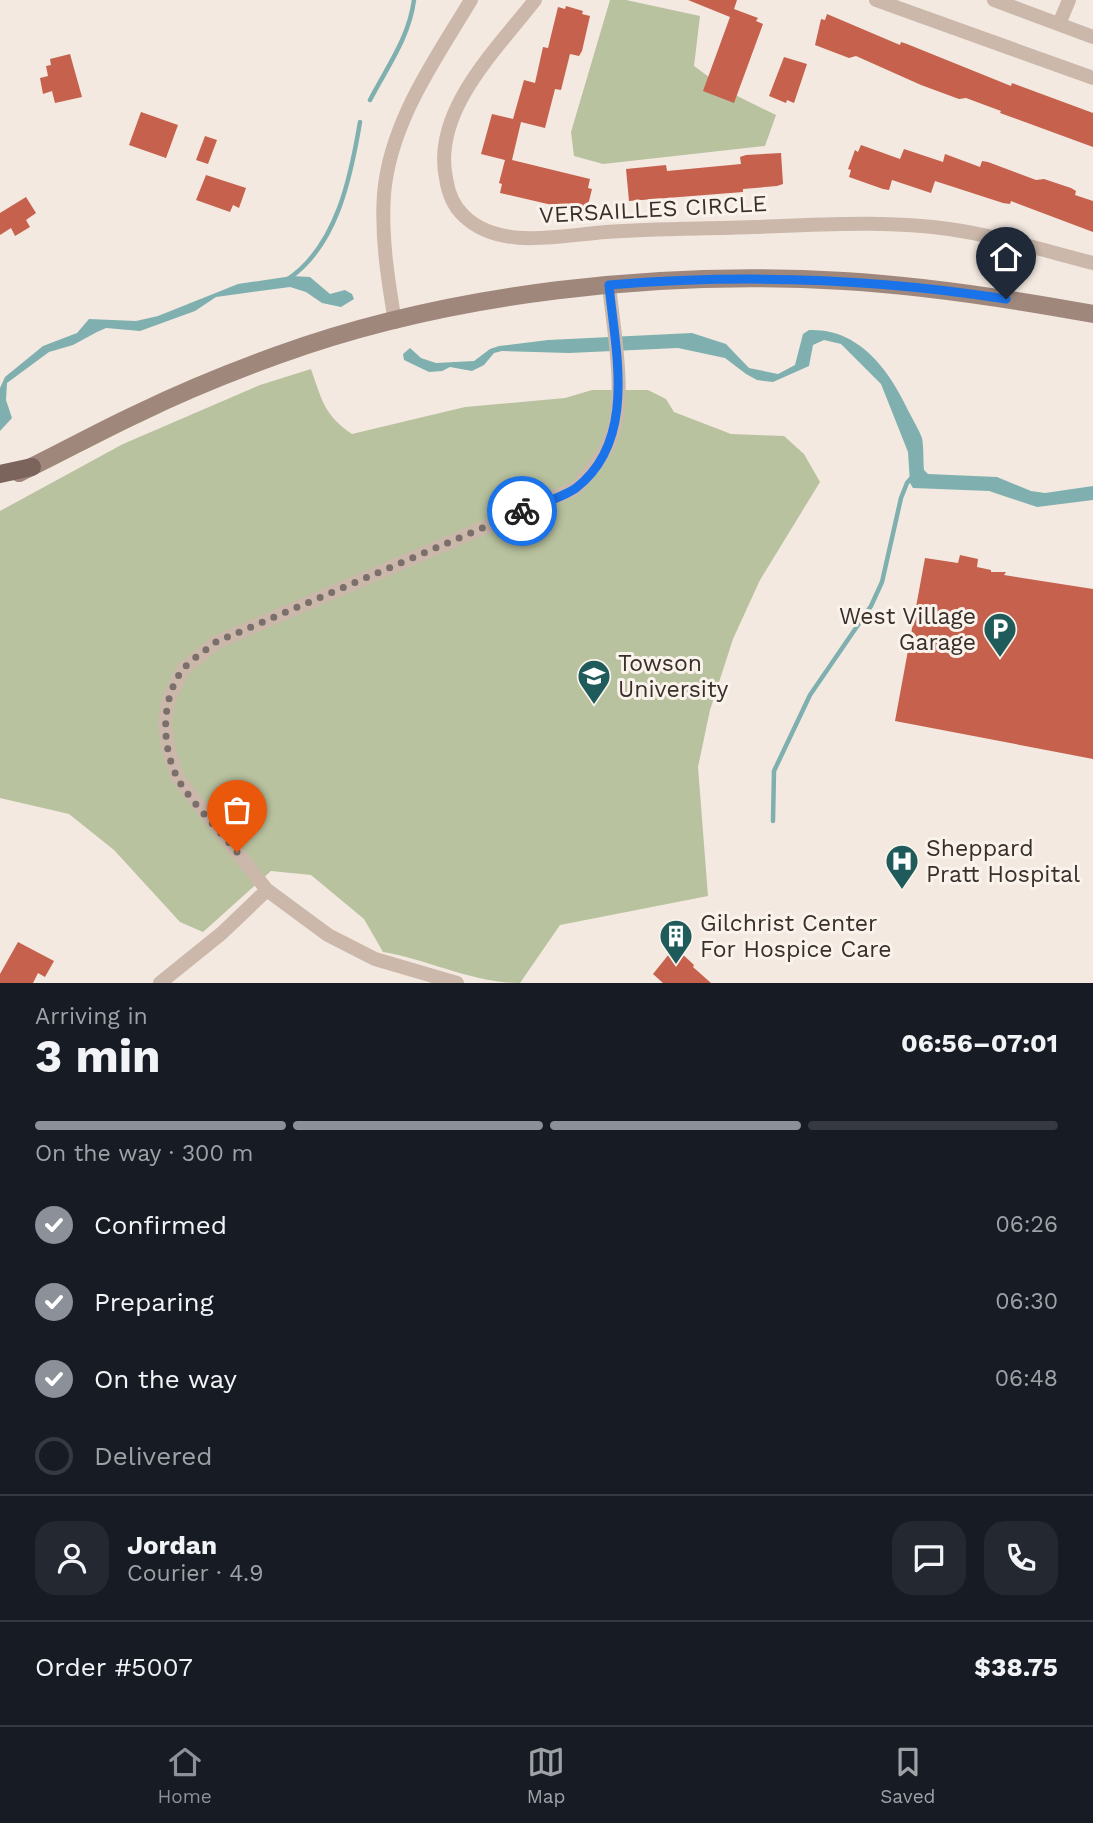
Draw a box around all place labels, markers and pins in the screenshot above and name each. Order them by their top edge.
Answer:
pin [976,227,1036,299]
place label: West Village Garage [839,603,976,656]
parking icon: West Village Garage [981,610,1019,659]
place label: Towson University [618,650,729,703]
school or university icon: Towson University [575,657,613,706]
pin [207,780,267,852]
place label: Sheppard Pratt Hospital [926,835,1080,888]
hospital icon: Sheppard Pratt Hospital [883,842,921,891]
place label: Gilchrist Center For Hospice Care [700,910,892,963]
building icon: Gilchrist Center For Hospice Care [657,917,695,966]

